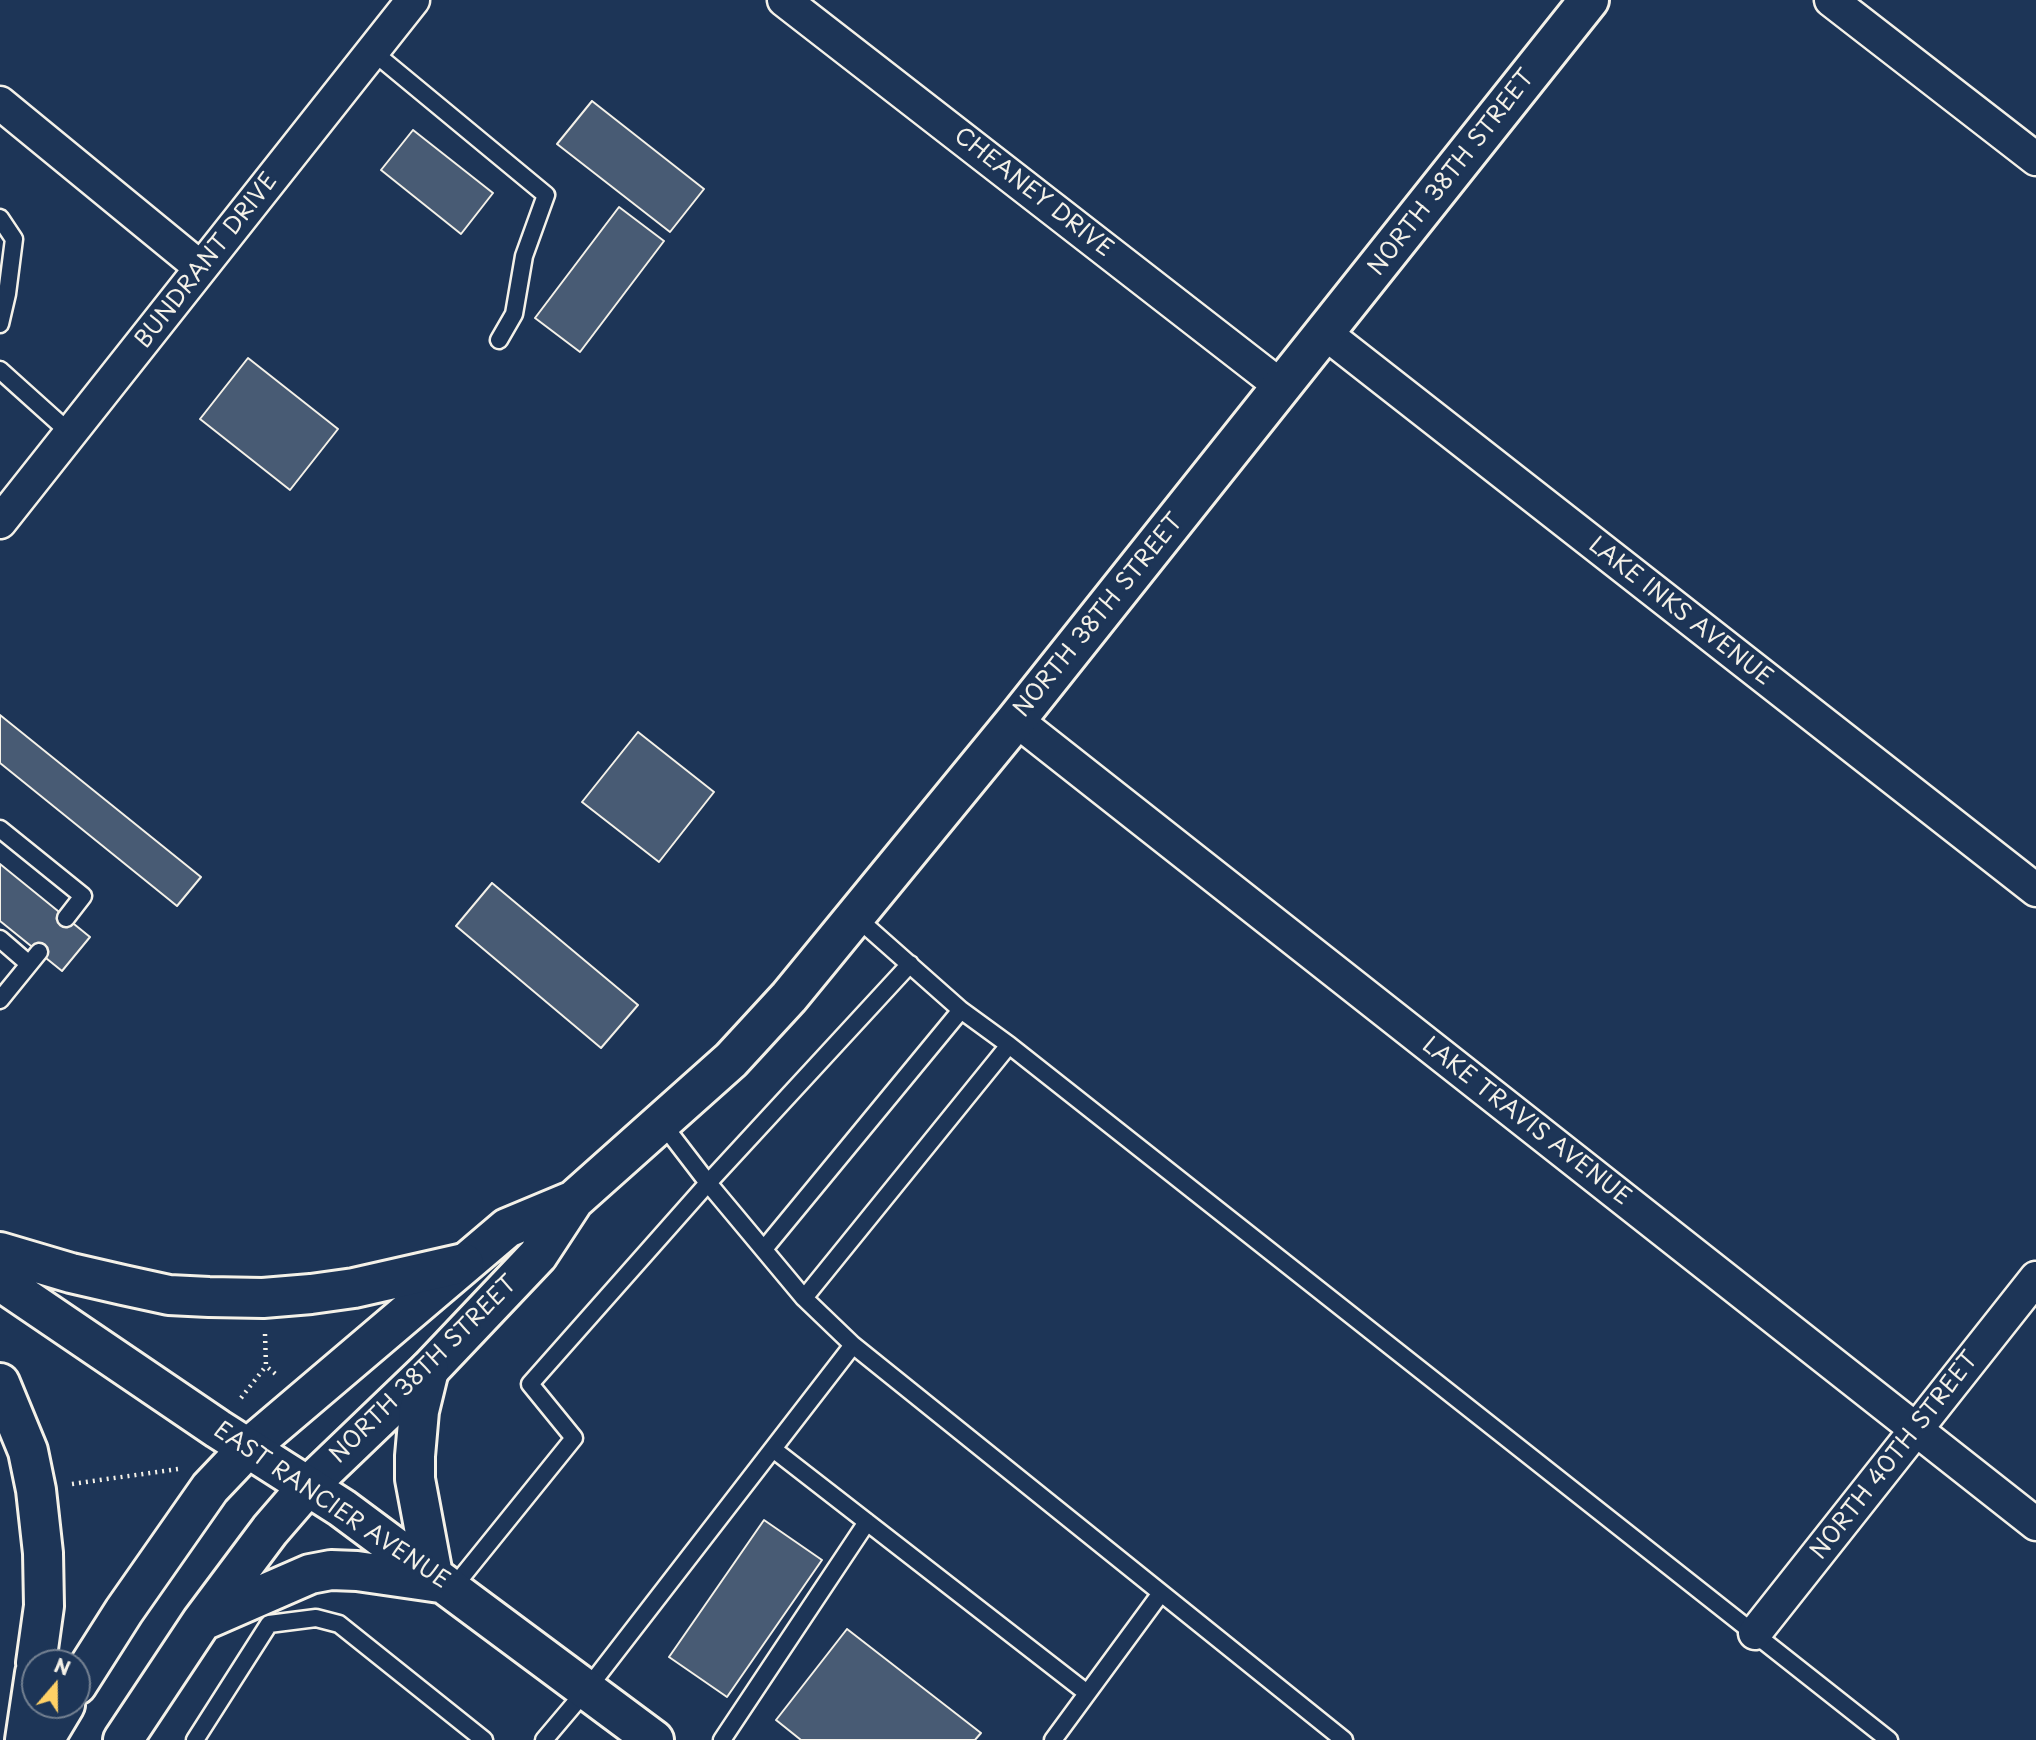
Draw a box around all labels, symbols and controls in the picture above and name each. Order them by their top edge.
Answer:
street label: NORTH 38TH STREET [1363,65,1541,281]
street label: CHEANEY DRIVE [948,122,1118,264]
street label: BUNDRANT DRIVE [130,168,284,354]
street label: NORTH 38TH STREET [1009,509,1189,723]
street label: LAKE INKS AVENUE [1583,532,1777,692]
street label: LAKE TRAVIS AVENUE [1417,1032,1635,1212]
street label: NORTH 38TH STREET [325,1271,523,1469]
street label: NORTH 40TH STREET [1805,1347,1985,1565]
street label: EAST RANCIER AVENUE [208,1417,454,1595]
north arrow [21,1649,91,1719]
text: N [51,1650,74,1682]

